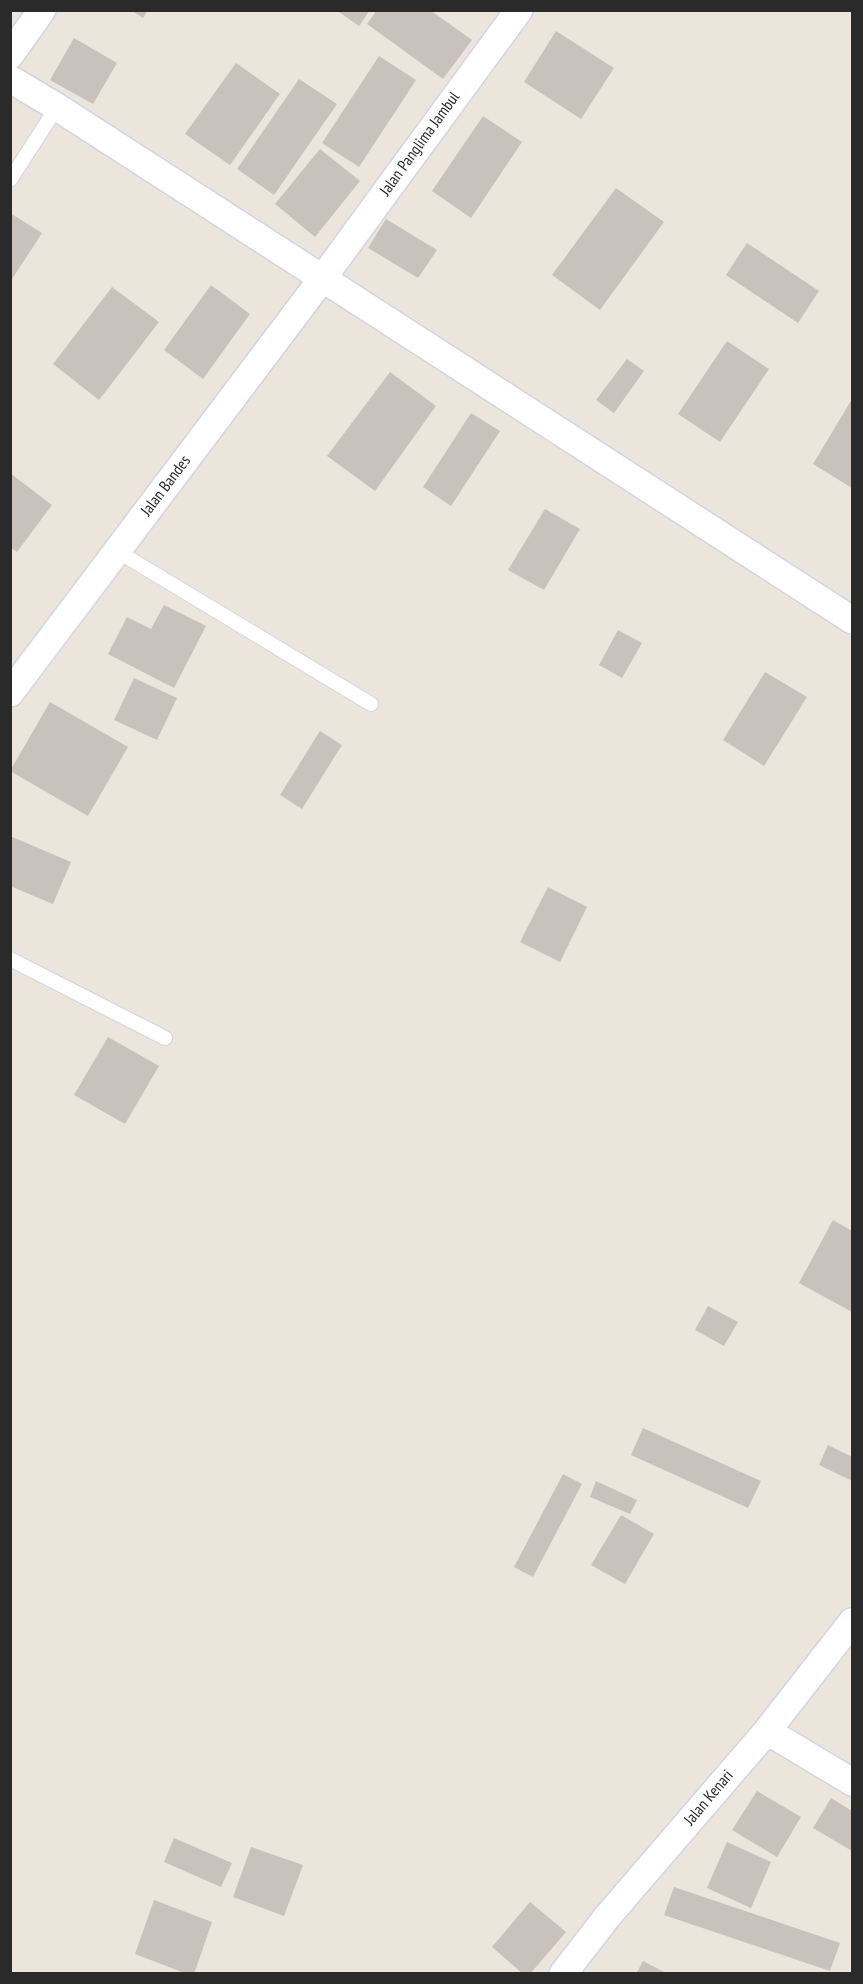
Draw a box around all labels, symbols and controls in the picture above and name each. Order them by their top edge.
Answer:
street label: Jalan Panglima Jambul [376,88,464,200]
street label: Jalan Bandes [137,452,195,520]
street label: Jalan Kenari [680,1767,738,1829]

